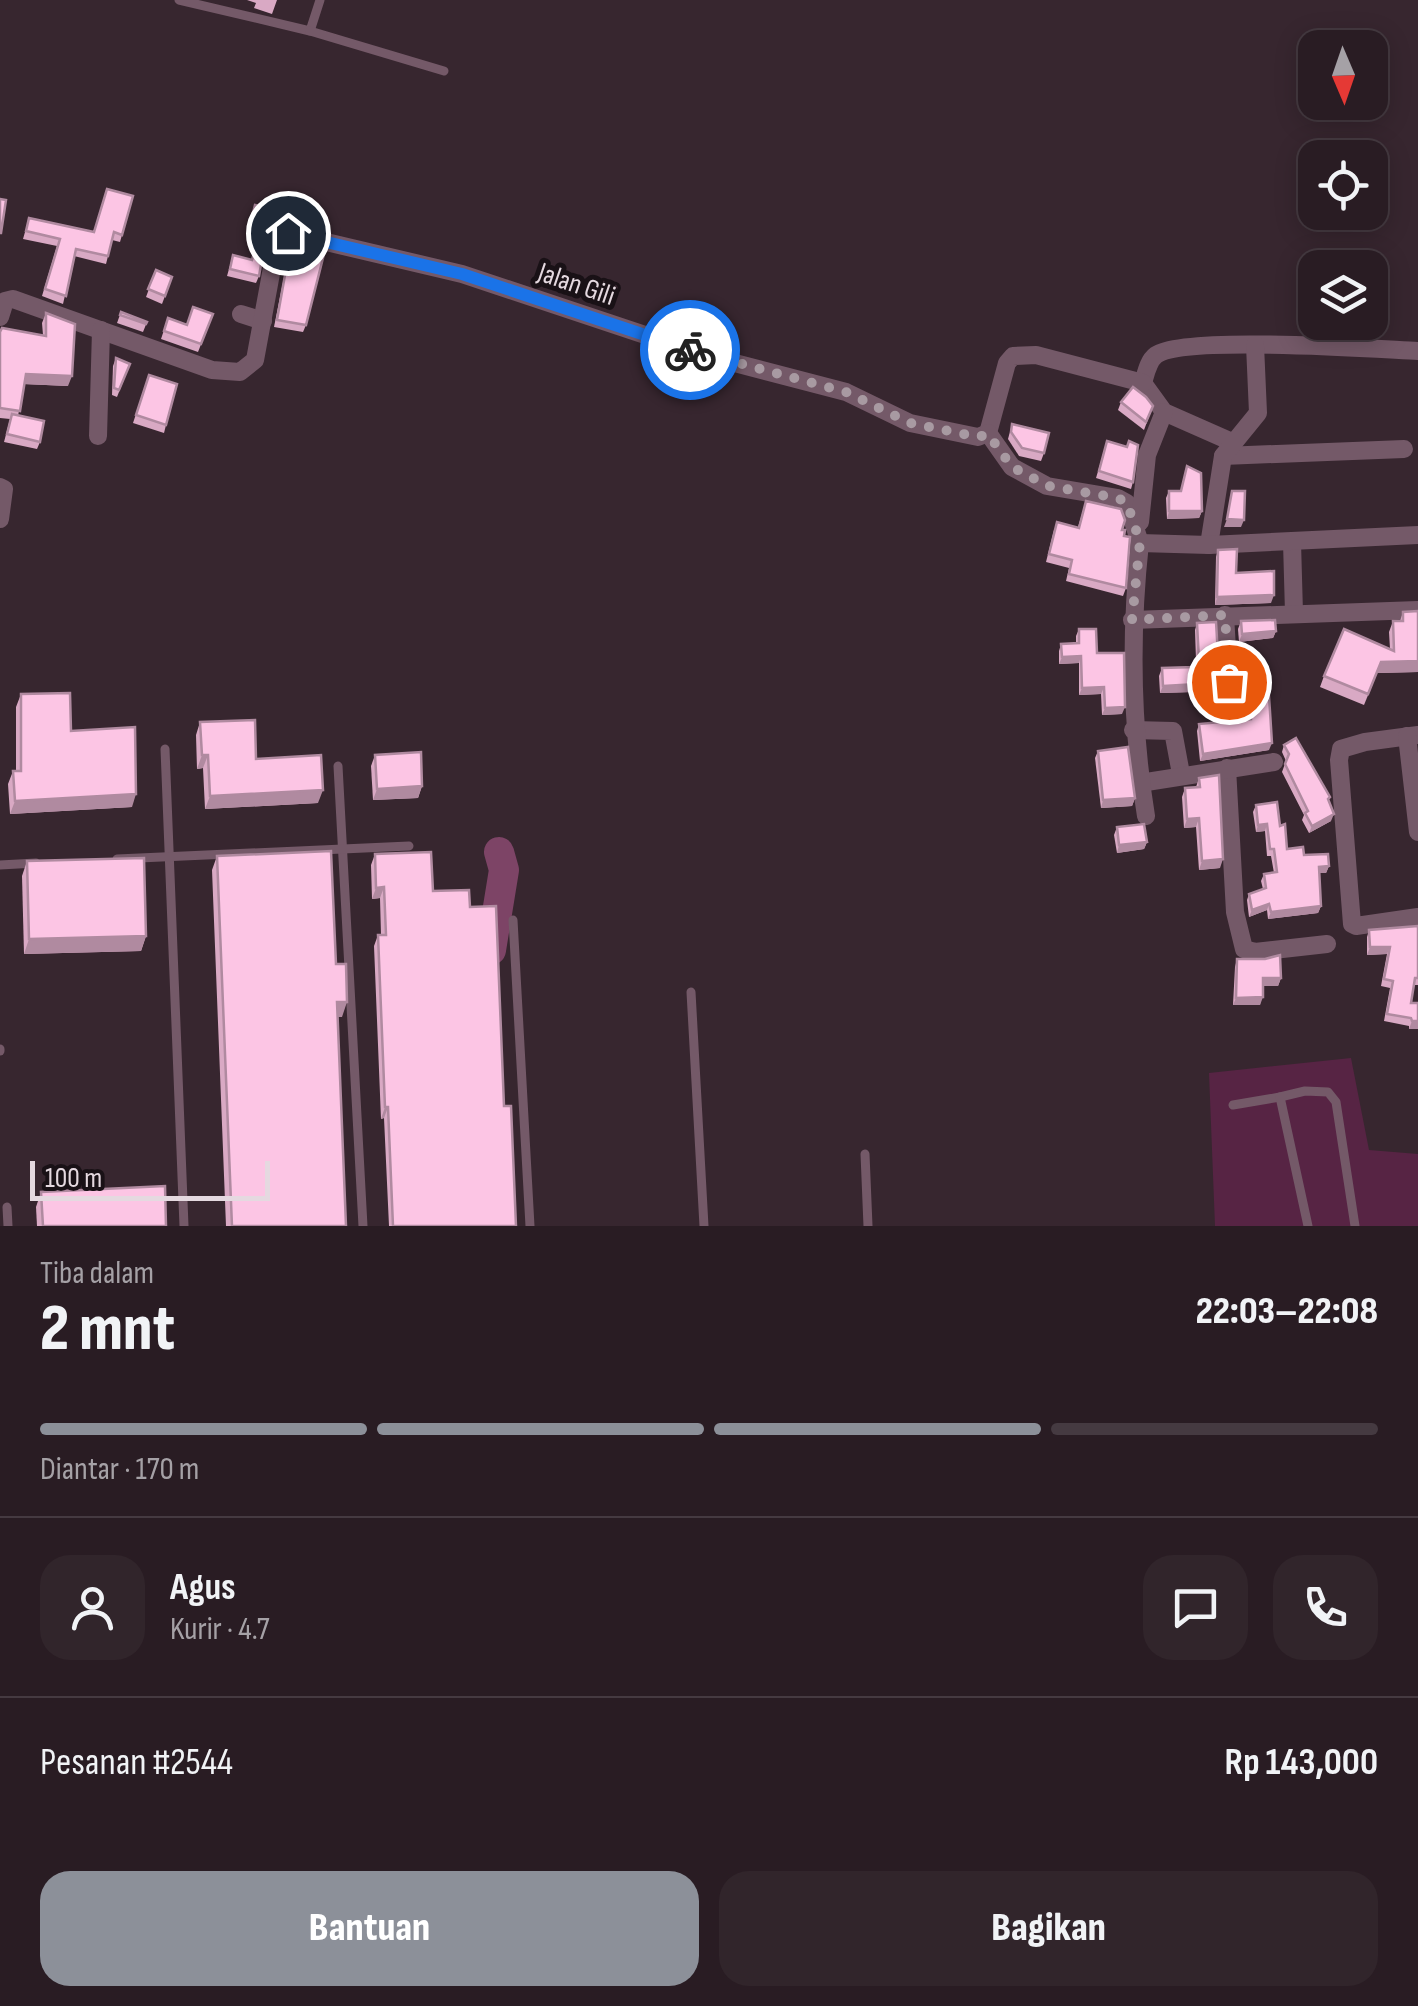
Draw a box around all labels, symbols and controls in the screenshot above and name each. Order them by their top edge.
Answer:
north arrow [1298,30,1388,120]
map controls [1298,30,1388,340]
button: locate [1298,140,1388,230]
pin [246,191,331,276]
icon: home [261,206,316,261]
button: layers [1298,250,1388,340]
street label: Jalan Gili [533,256,619,313]
courier [640,300,740,400]
icon: bike [663,323,718,378]
pin [1187,640,1272,725]
icon: bag [1202,655,1257,710]
scale bar [30,1156,270,1200]
text: 100 m [45,1162,102,1195]
text: Tiba dalam [40,1254,154,1293]
text: 22:03–22:08 [1196,1289,1378,1334]
text: 2 mnt [40,1291,175,1369]
text: Diantar · 170 m [40,1450,199,1489]
button: person [40,1555,145,1660]
button: chat [1143,1555,1248,1660]
button: phone [1273,1555,1378,1660]
text: Agus [170,1565,236,1610]
text: Kurir · 4.7 [170,1610,270,1649]
text: Pesanan #2544 [40,1740,233,1785]
text: Rp 143,000 [1225,1740,1378,1785]
button: Bantuan [40,1871,699,1986]
button: Bagikan [719,1871,1378,1986]

